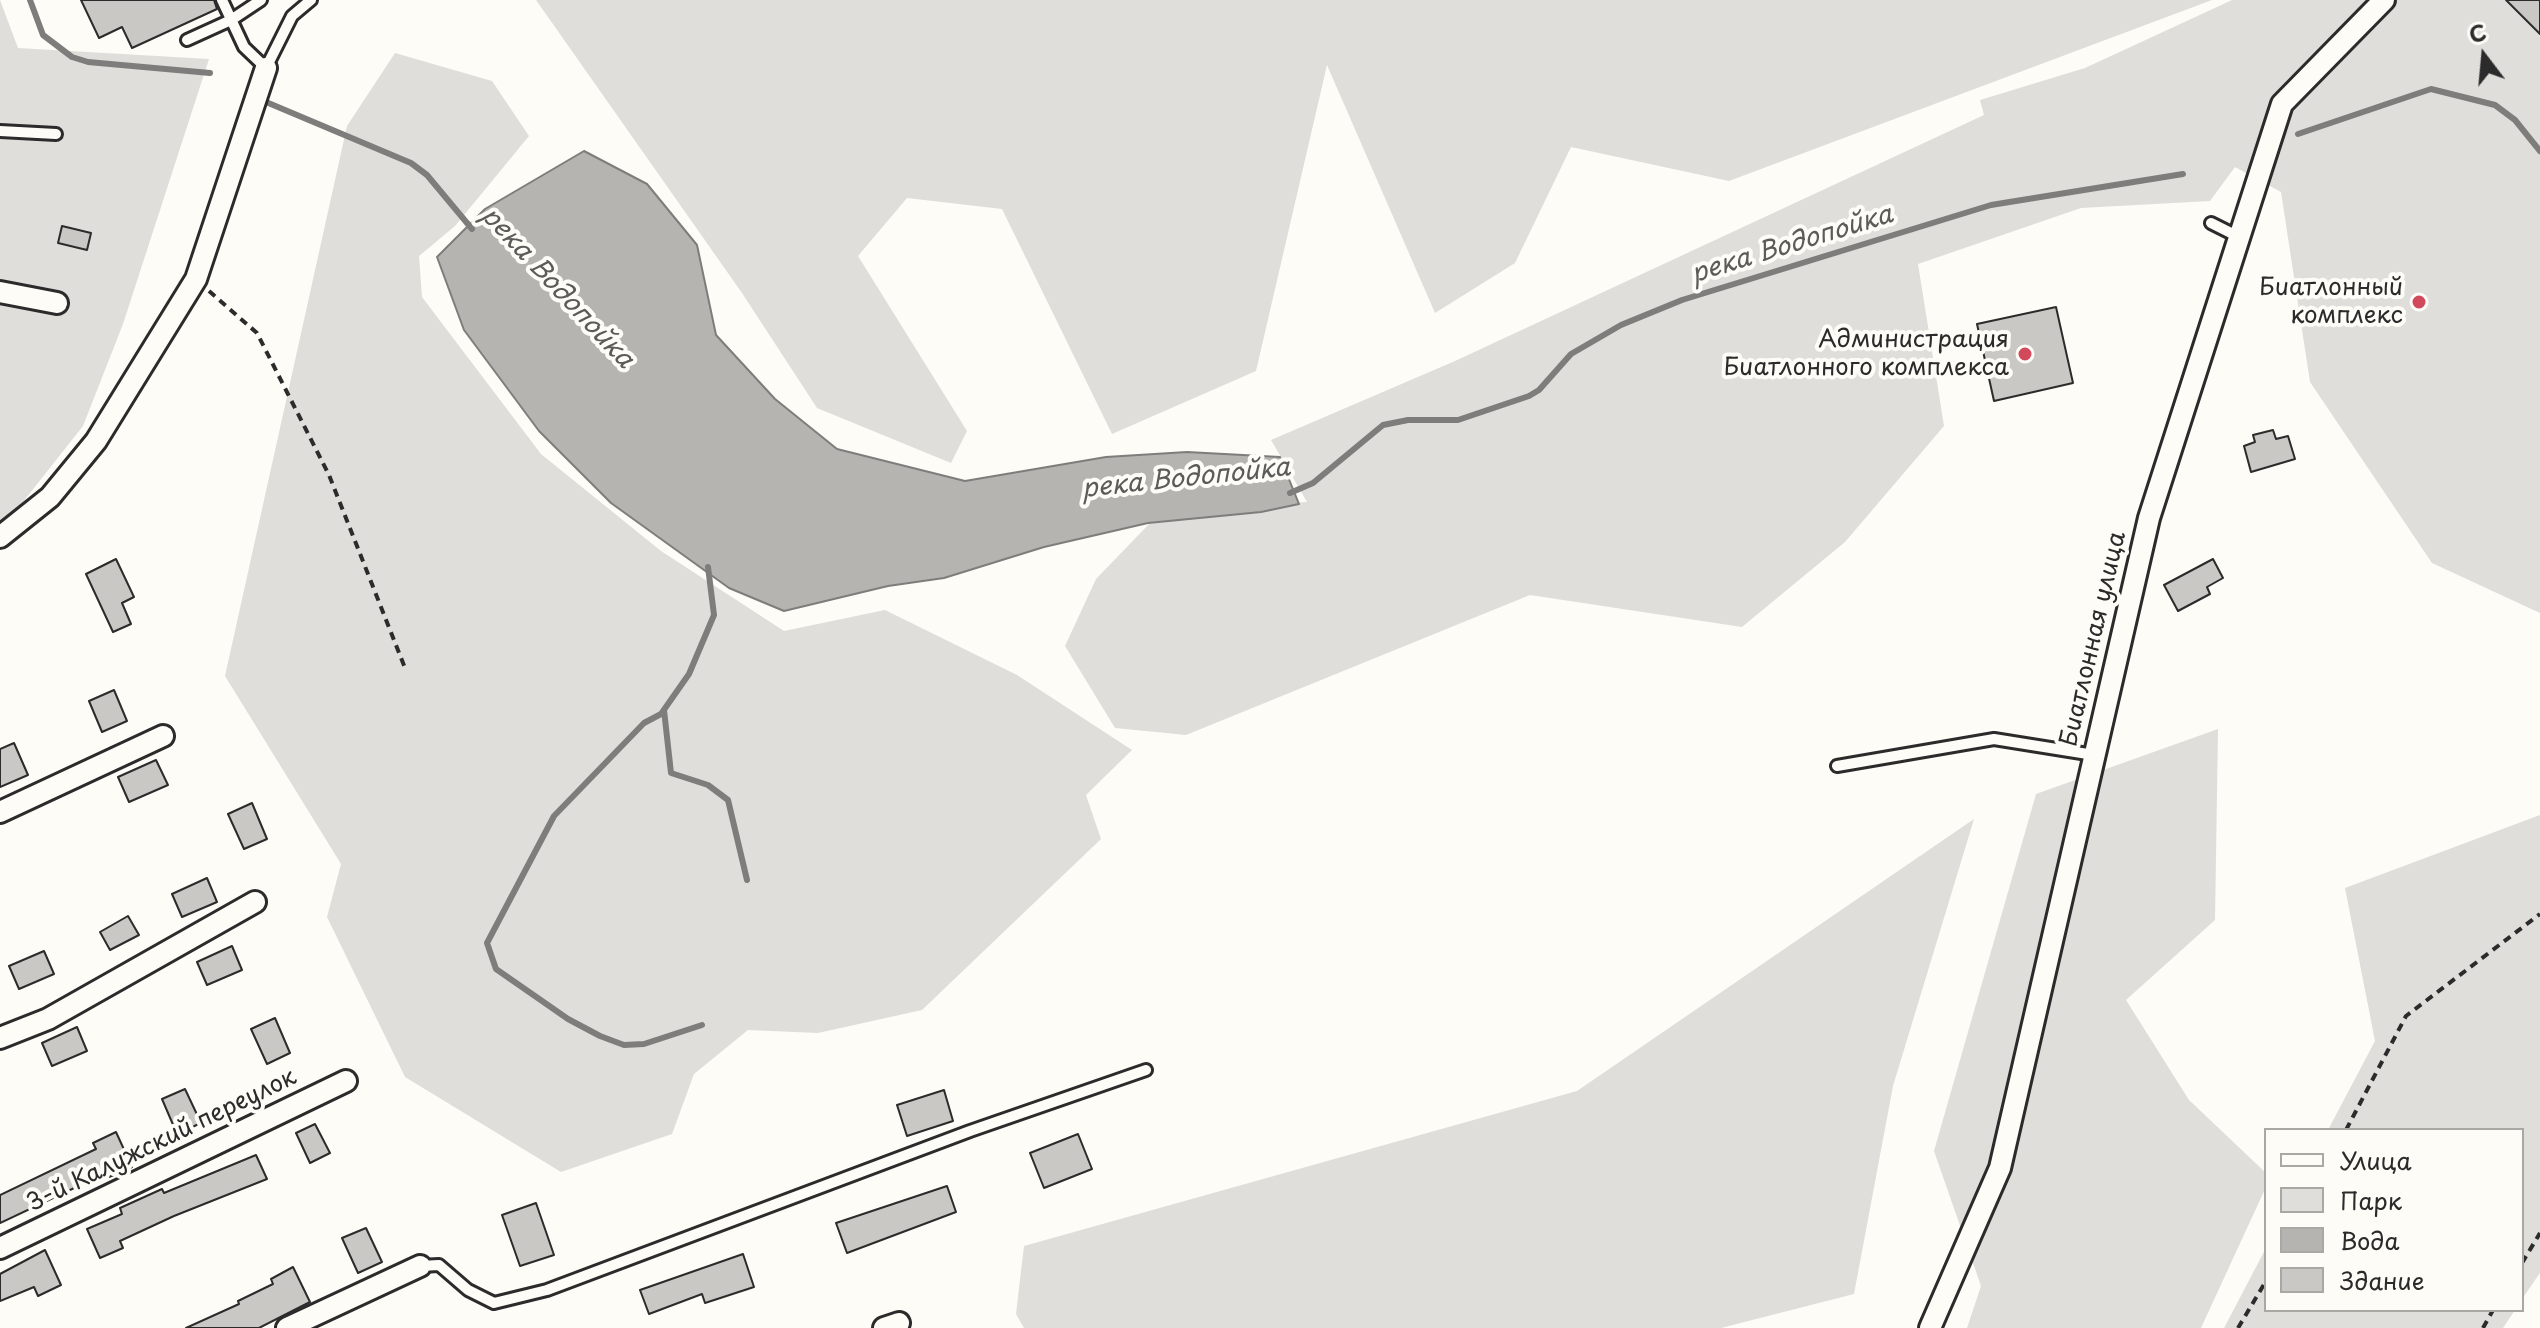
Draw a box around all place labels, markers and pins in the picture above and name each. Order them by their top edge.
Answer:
place label: Биатлонный комплекс [2259,274,2403,330]
marker: Биатлонный комплекс [2410,293,2428,311]
place label: Администрация Биатлонного комплекса [1724,326,2009,382]
marker: Администрация Биатлонного комплекса [2016,345,2034,363]

